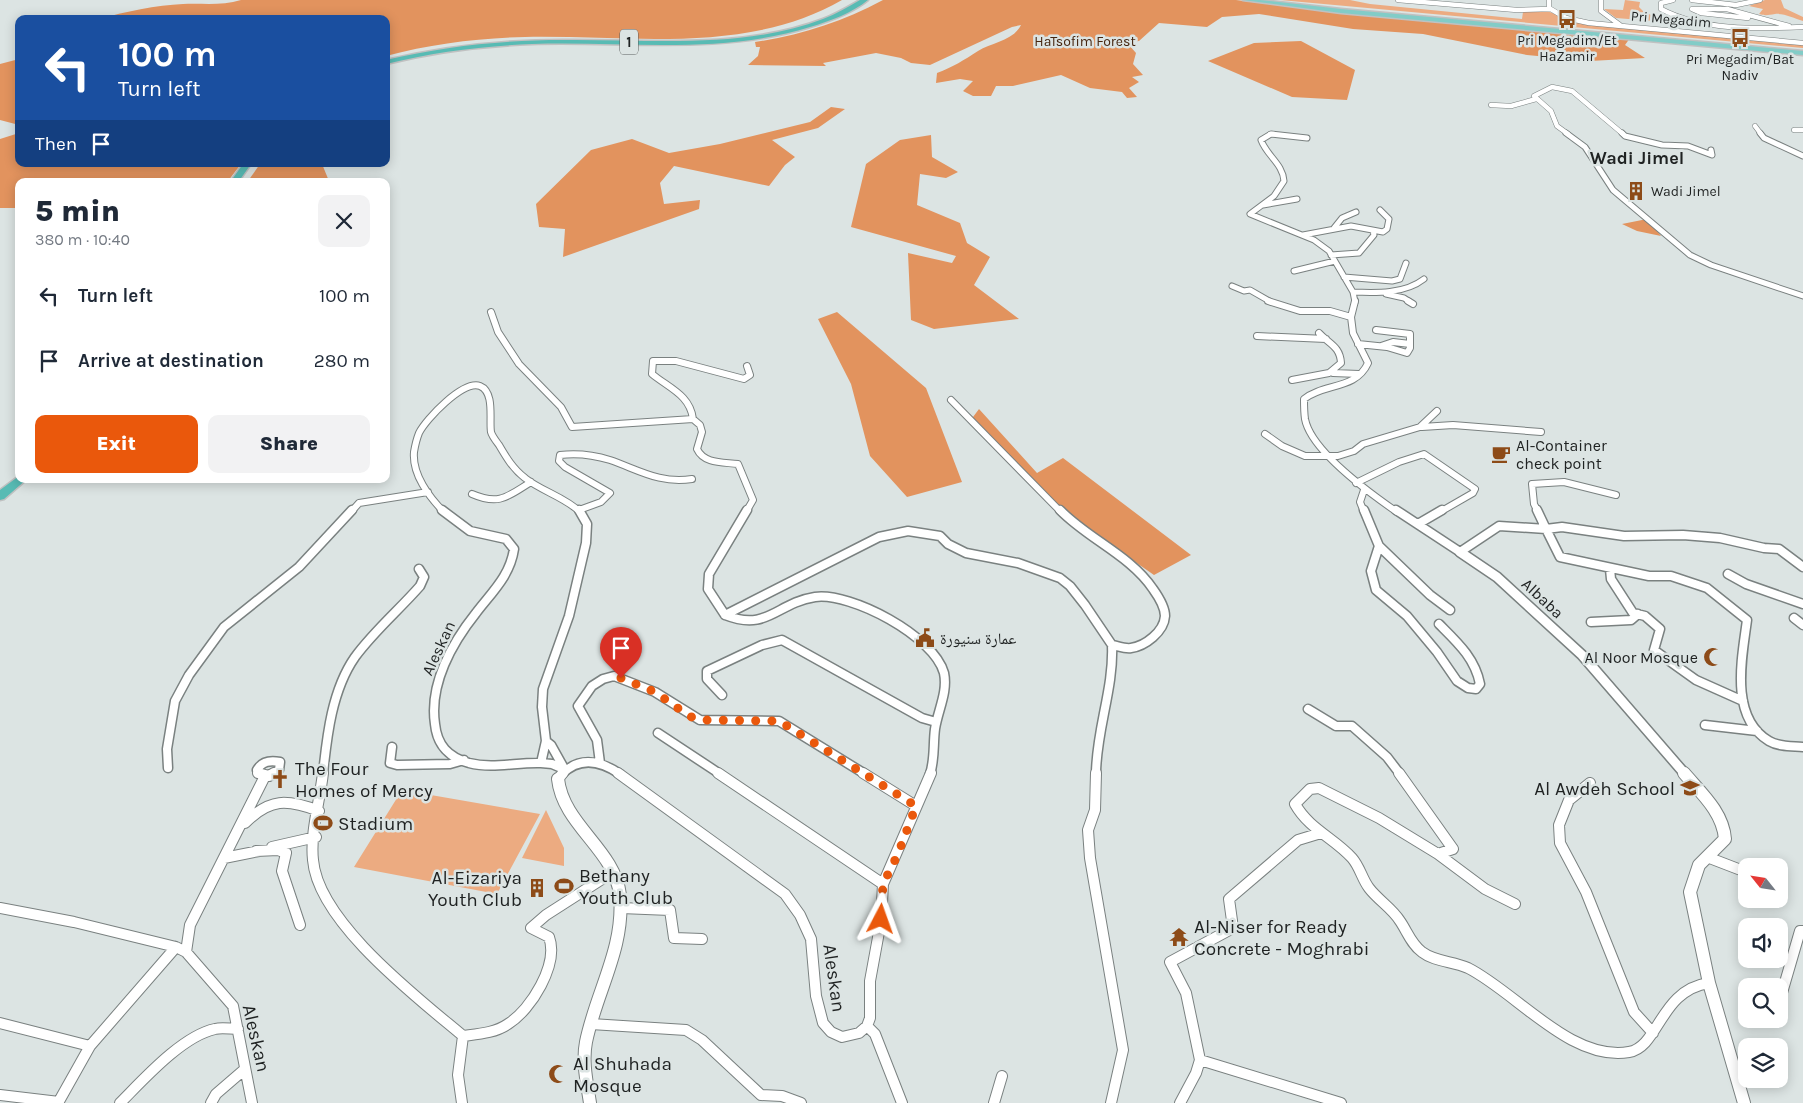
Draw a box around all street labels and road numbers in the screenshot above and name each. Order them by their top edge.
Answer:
street label: Pri Megadim [1630,8,1712,31]
road number: 1 [620,30,638,54]
street label: Albaba [1518,574,1568,622]
street label: Aleskan [418,618,459,678]
street label: Aleskan [818,943,850,1014]
street label: Aleskan [238,1002,274,1074]

